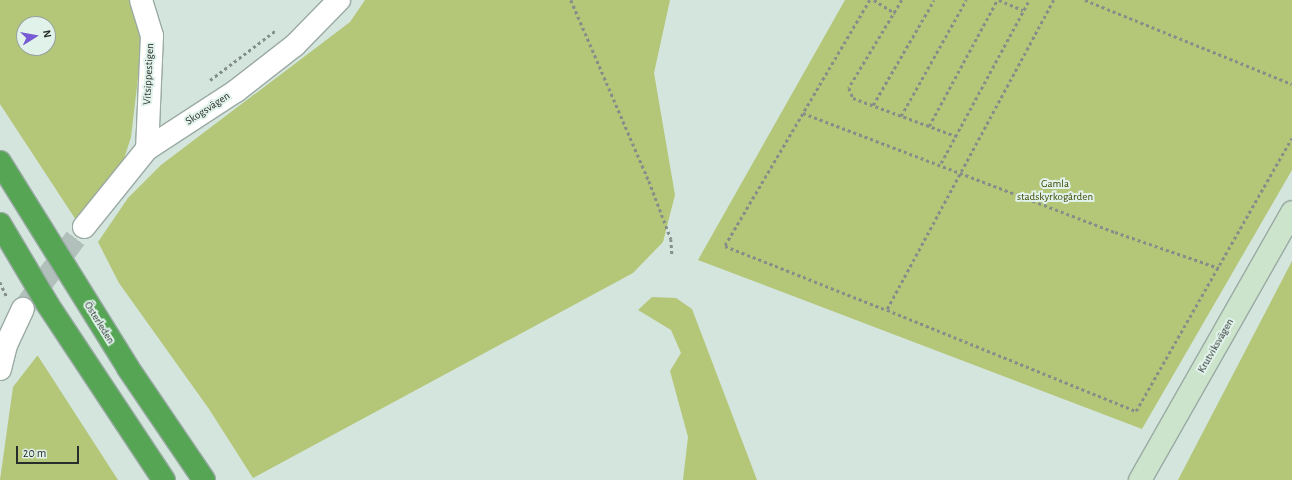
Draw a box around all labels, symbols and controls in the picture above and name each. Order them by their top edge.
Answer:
north arrow [16,16,56,56]
text: N [41,29,53,39]
street label: Vitsippestigen [141,43,157,105]
street label: Skogsvägen [183,90,233,128]
park label: Gamla stadskyrkogården [1017,178,1093,204]
street label: Österleden [81,299,117,347]
street label: Krutviksvägen [1195,316,1237,376]
scale bar [18,438,81,464]
text: 20 m [23,447,46,459]

